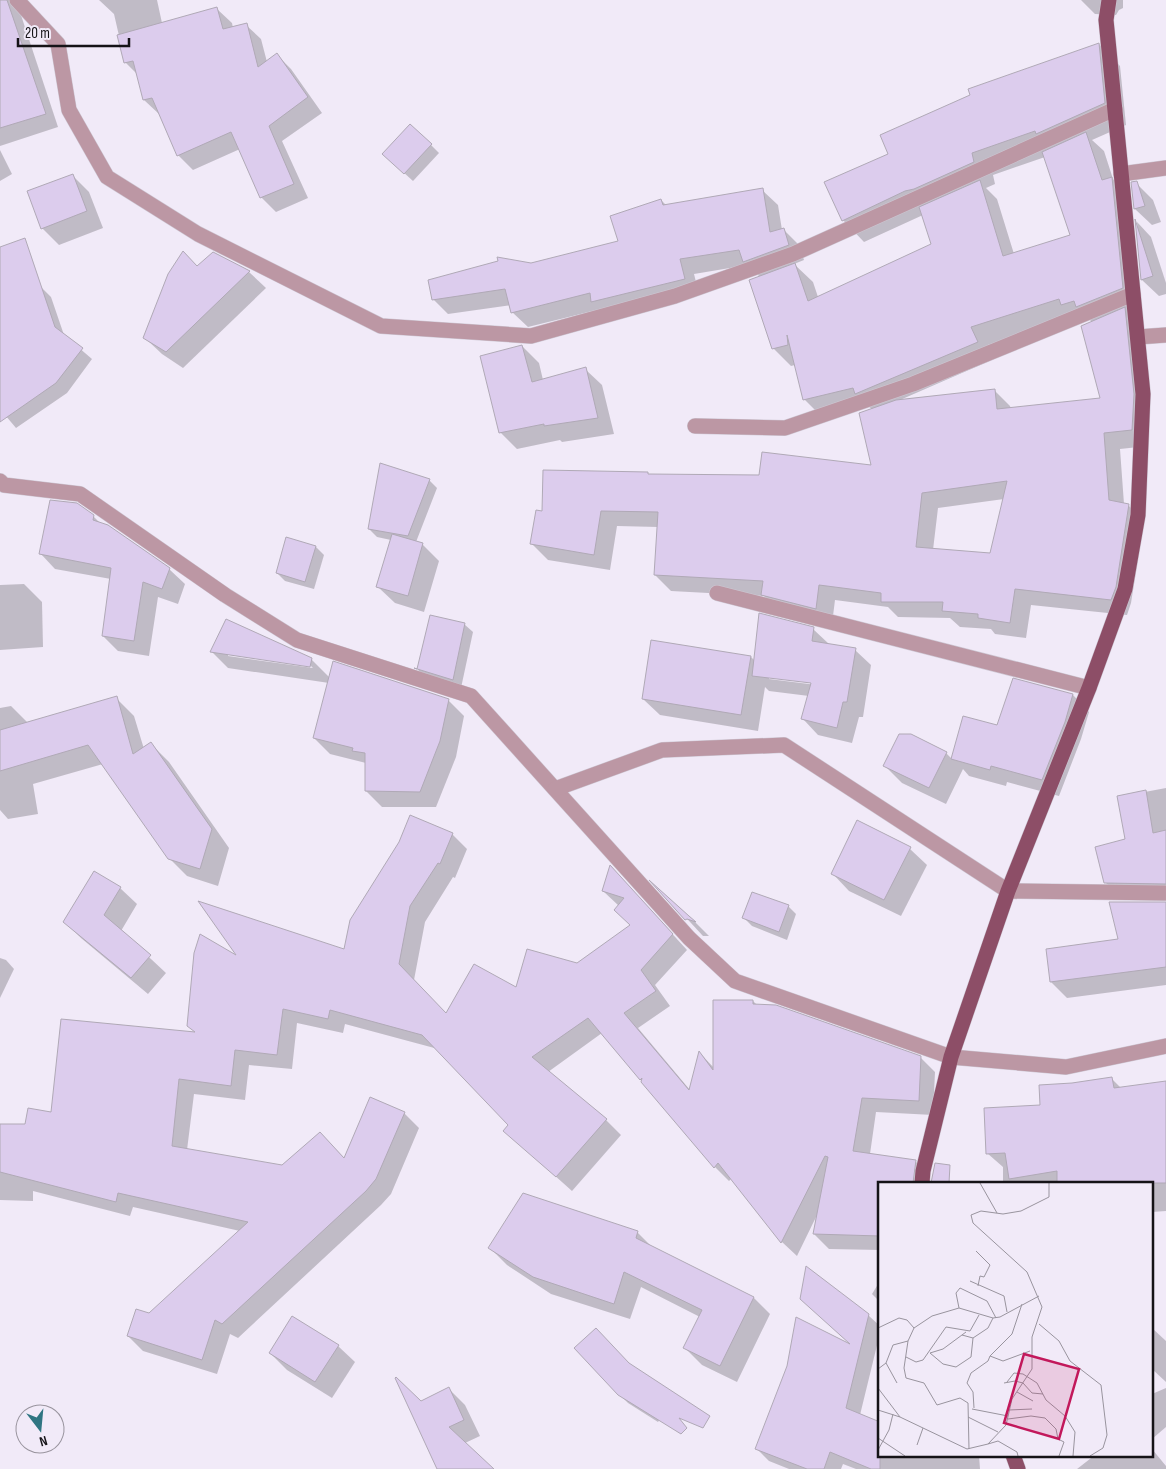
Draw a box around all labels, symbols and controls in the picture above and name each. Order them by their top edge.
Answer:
scale bar [18,15,129,47]
text: 20 m [25,24,50,43]
inset map [878,1182,1154,1456]
north arrow [15,1404,65,1454]
text: N [38,1432,49,1450]

